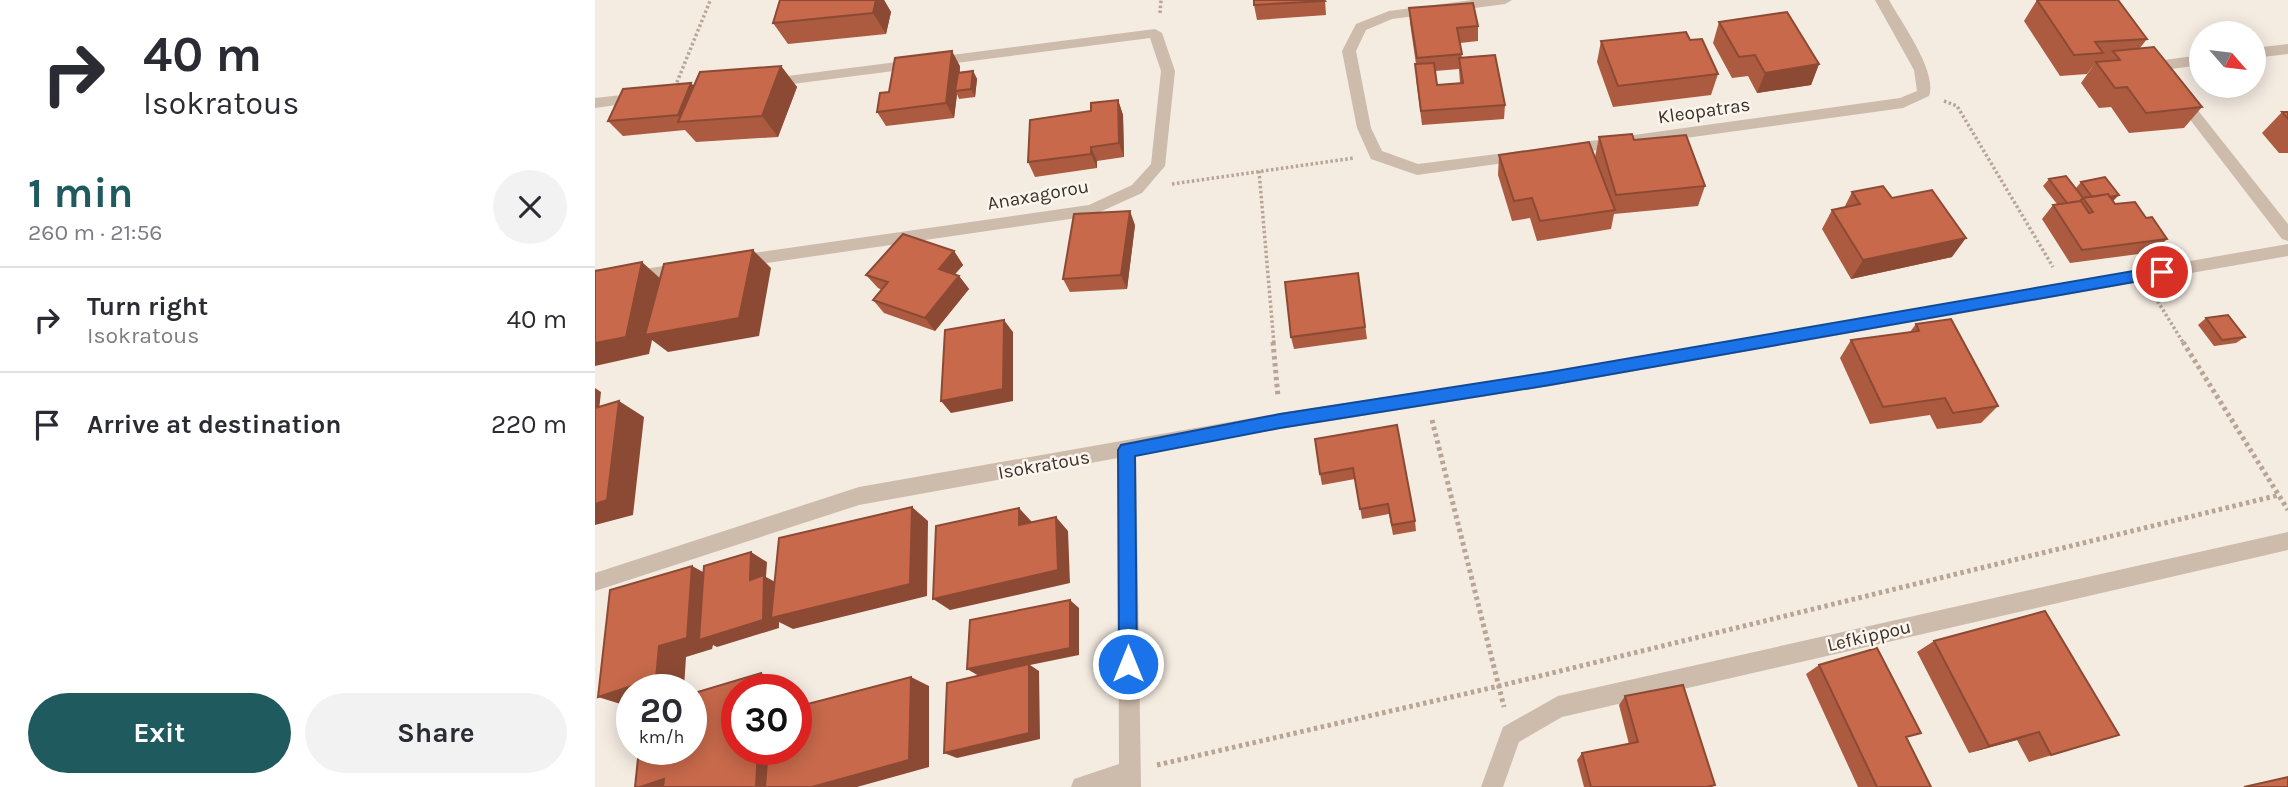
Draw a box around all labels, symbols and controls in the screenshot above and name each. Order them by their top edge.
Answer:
north arrow [2189,21,2266,98]
map controls [2189,21,2266,98]
text: 40 m [143,26,262,83]
icon: right [28,28,119,119]
text: Isokratous [143,85,299,122]
street label: Kleopatras [1656,94,1752,128]
text: 1 min [28,168,133,218]
button: close [493,170,567,244]
street label: Anaxagorou [985,175,1091,215]
text: 260 m · 21:56 [28,219,163,246]
pin [2132,242,2192,302]
icon: arrive [2143,253,2181,291]
text: Turn right [87,291,208,322]
icon: right [28,301,66,339]
text: 40 m [507,304,567,335]
text: Isokratous [87,322,199,349]
icon: arrive [28,406,66,444]
text: Arrive at destination [87,409,341,440]
text: 220 m [491,409,567,440]
street label: Isokratous [996,446,1092,484]
street label: Lefkippou [1825,616,1913,656]
position arrow [1091,627,1165,701]
speed limit sign: 30 [721,674,812,765]
text: 20 [640,690,683,731]
button: Exit [28,693,291,773]
button: Share [305,693,567,773]
text: km/h [639,726,684,748]

